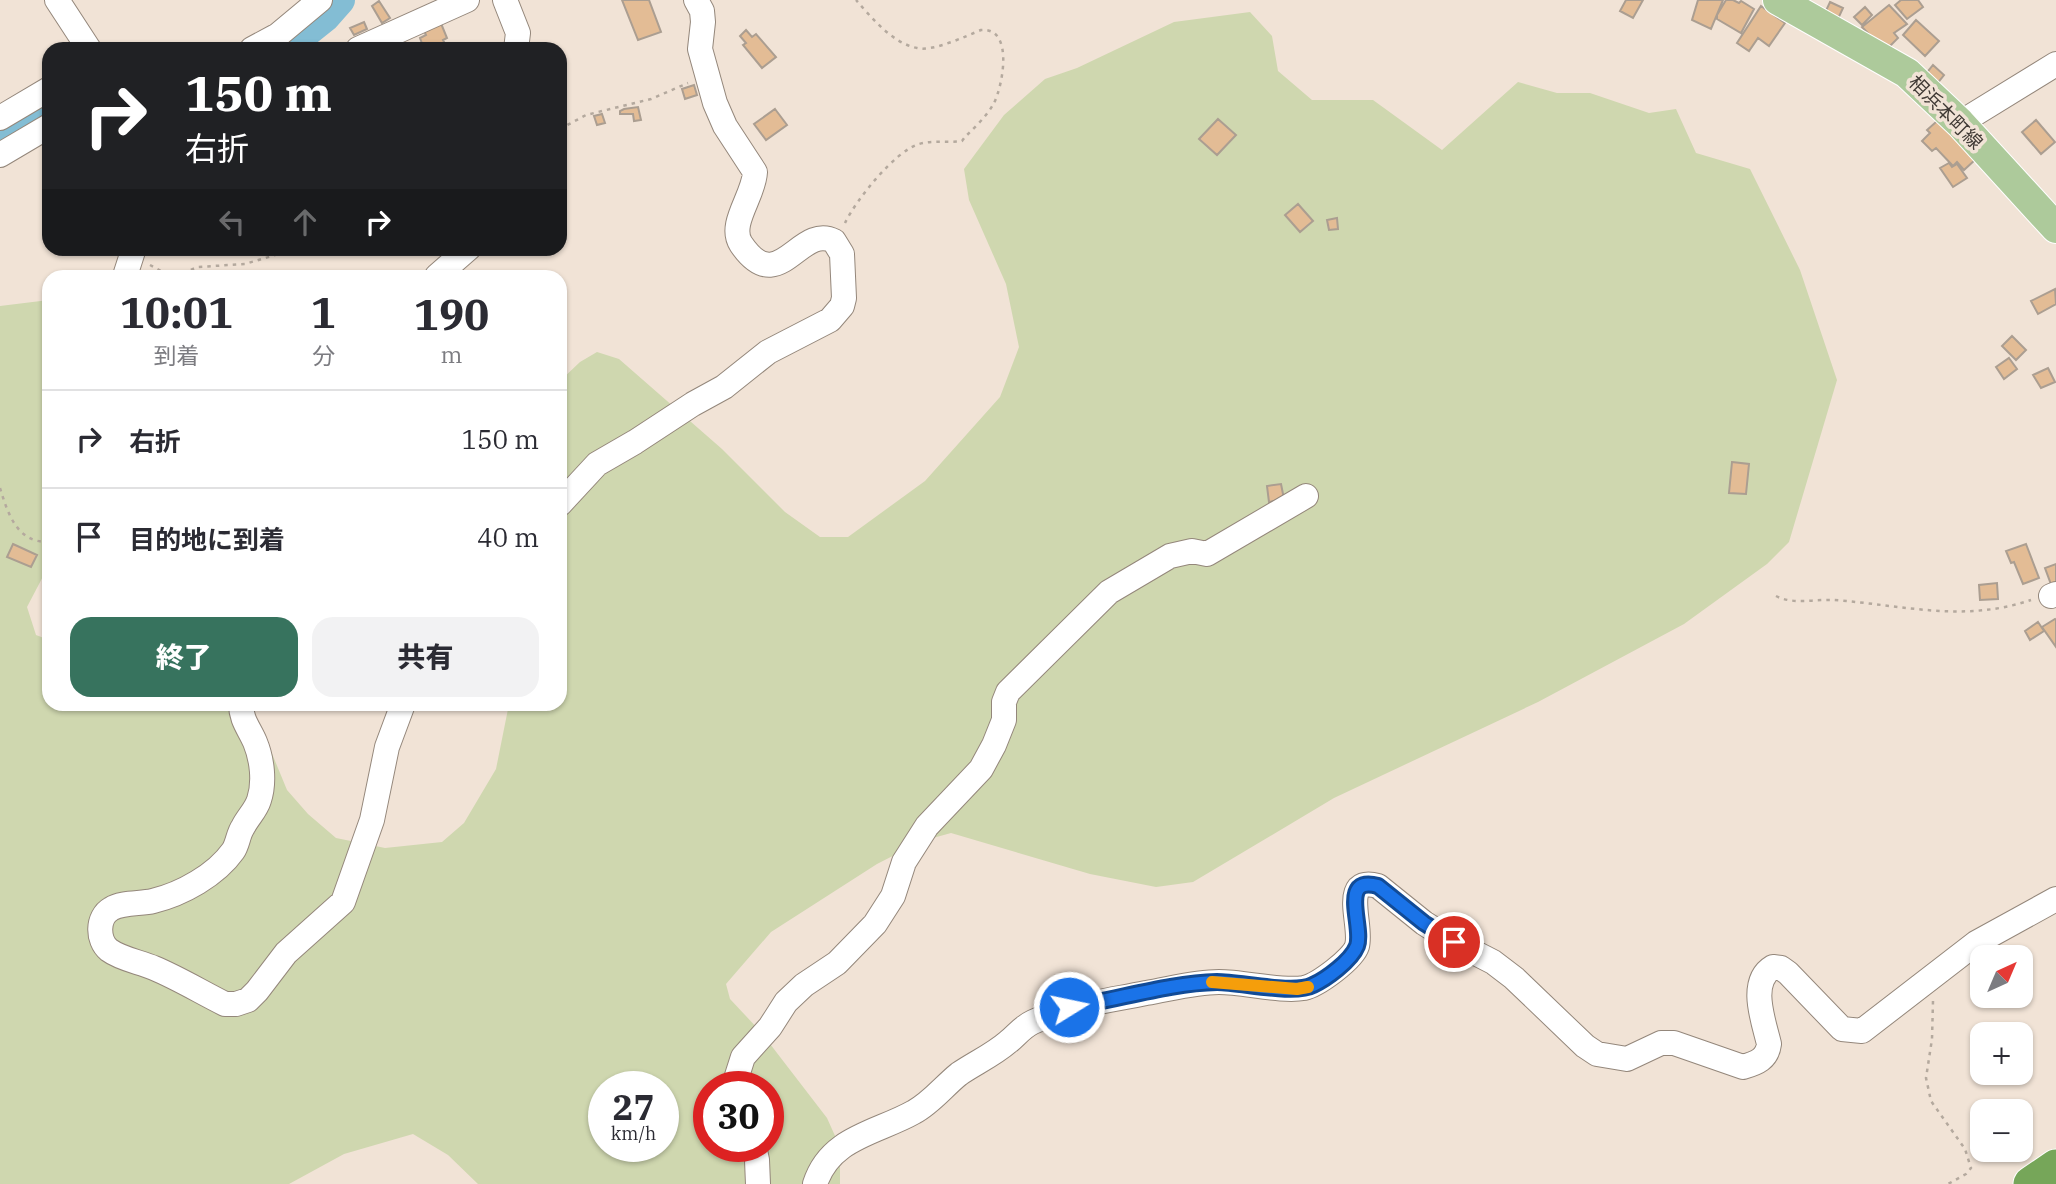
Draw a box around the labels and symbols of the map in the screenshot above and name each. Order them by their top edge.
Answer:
street label: 相浜本町線 [1904,70,1988,154]
pin [1424,912,1484,972]
north arrow [1970,945,2034,1008]
position arrow [1032,970,1106,1044]
speed limit sign: 30 [693,1071,784,1162]

